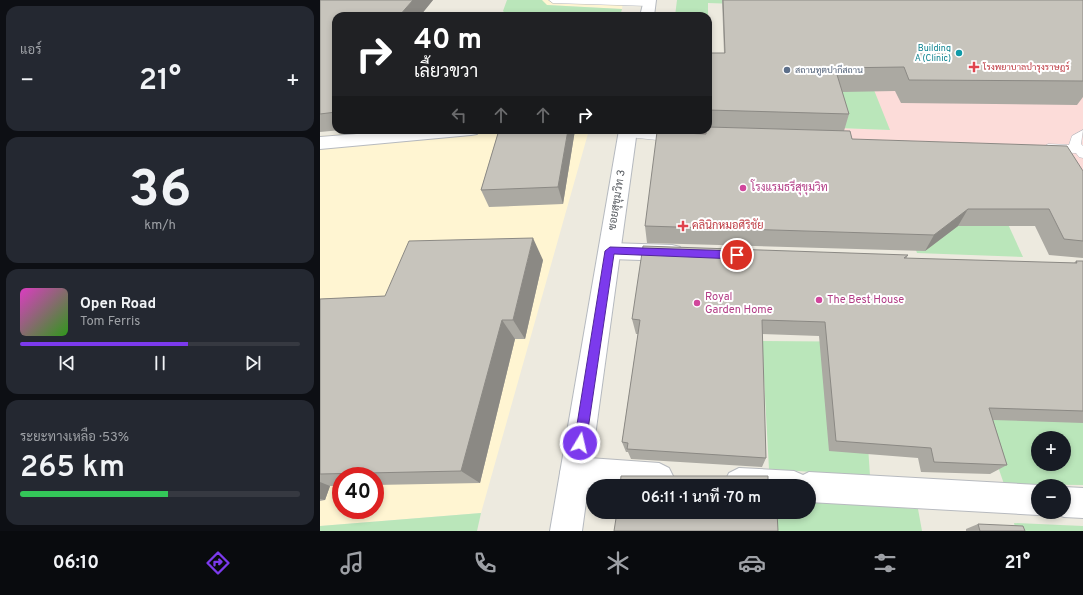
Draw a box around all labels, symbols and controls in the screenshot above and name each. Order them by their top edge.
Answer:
text: 40 m [414,23,482,59]
icon: right [348,28,400,80]
text: แอร์ [20,43,41,59]
place label: Building A (Clinic) [915,43,951,64]
marker: Building A (Clinic) [954,48,964,58]
text: เลี้ยวขวา [414,61,478,84]
marker: โรงพยาบาลบำรุงราษฎร์ [968,61,980,73]
place label: โรงพยาบาลบำรุงราษฎร์ [982,61,1070,73]
text: 21° [139,63,181,100]
place label: สถานทูตปากีสถาน [795,64,863,76]
marker: สถานทูตปากีสถาน [782,65,792,75]
text: − [20,68,34,95]
text: + [286,68,300,95]
icon: left [448,104,470,126]
icon: ahead [490,104,512,126]
icon: ahead [532,104,554,126]
icon: right [574,104,596,126]
text: 36 [128,159,192,225]
street label: ซอยสุขุมวิท 3 [605,169,630,232]
place label: โรงแรมธรีสุขุมวิท [750,179,828,196]
marker: โรงแรมธรีสุขุมวิท [738,183,748,193]
text: km/h [144,218,176,234]
place label: คลินิกหมอศิริชัย [692,218,763,233]
marker: คลินิกหมอศิริชัย [677,220,689,232]
pin [720,238,754,272]
icon: arrive [726,244,748,266]
place label: Royal Garden Home [705,290,773,317]
place label: The Best House [827,293,904,307]
text: Open Road [80,295,156,314]
marker: The Best House [814,295,824,305]
marker: Royal Garden Home [692,298,702,308]
text: Tom Ferris [80,314,140,330]
icon: previous [56,352,78,374]
icon: pause [149,352,171,374]
icon: next [242,352,264,374]
position arrow [559,422,601,464]
text: ระยะทางเหลือ · 53% [20,430,129,446]
map controls [1031,431,1071,519]
button: + [1031,431,1071,471]
text: 265 km [20,450,125,487]
speed limit sign: 40 [332,467,384,519]
button: − [1031,479,1071,519]
text: 06:11 · 1 นาที · 70 m [641,489,761,508]
icon: directions [204,549,232,577]
icon: music [338,549,366,577]
icon: phone [471,549,499,577]
icon: climate [604,549,632,577]
icon: car [738,549,766,577]
icon: filters [871,549,899,577]
text: 06:10 [53,552,99,575]
text: 21° [1005,552,1030,575]

